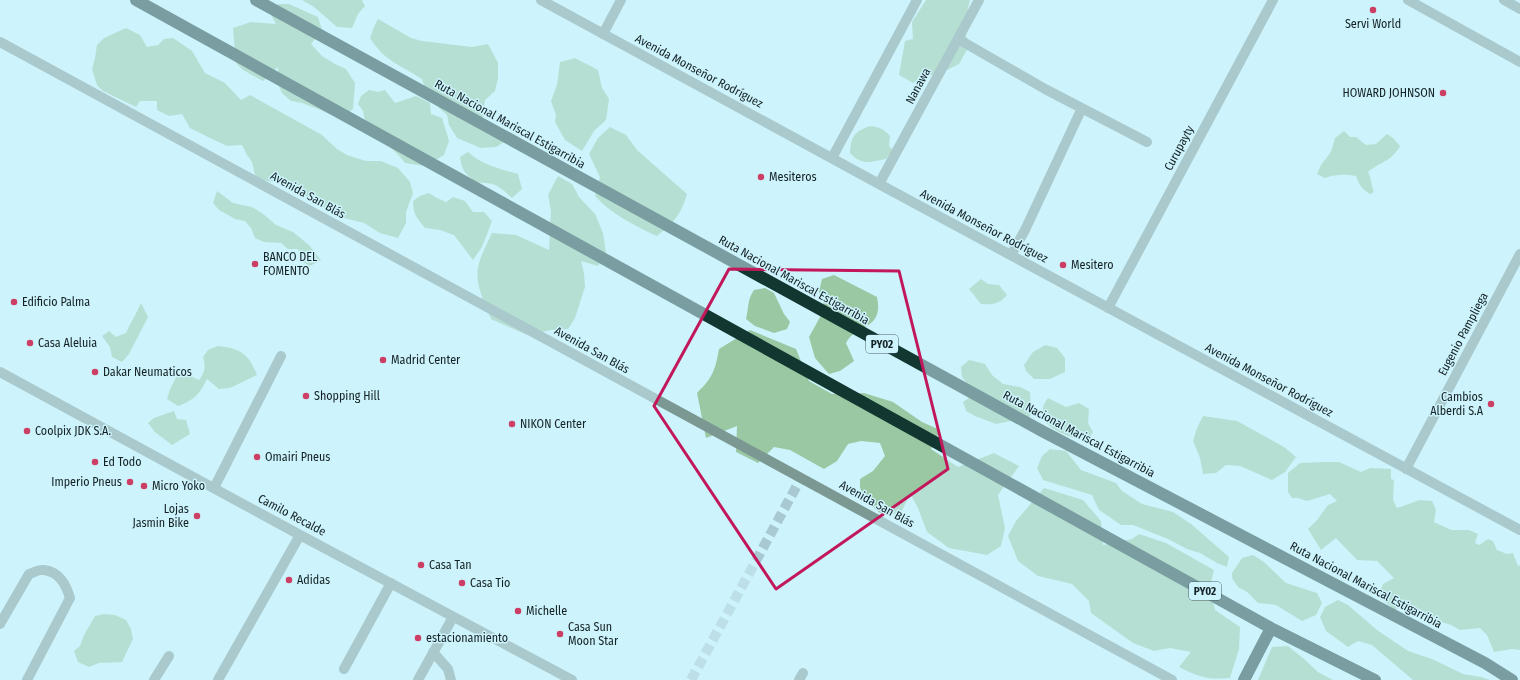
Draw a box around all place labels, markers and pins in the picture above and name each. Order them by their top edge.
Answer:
marker: Servi World [1368,5,1378,15]
place label: Servi World [1345,17,1401,31]
place label: HOWARD JOHNSON [1342,86,1435,100]
marker: HOWARD JOHNSON [1438,88,1448,98]
place label: Mesiteros [769,170,817,184]
marker: Mesiteros [756,172,766,182]
place label: BANCO DEL FOMENTO [263,250,318,278]
place label: Mesitero [1071,258,1113,272]
marker: BANCO DEL FOMENTO [250,259,260,269]
marker: Mesitero [1058,260,1068,270]
place label: Edificio Palma [22,295,90,309]
marker: Edificio Palma [9,297,19,307]
place label: Casa Aleluia [38,336,97,350]
marker: Casa Aleluia [25,338,35,348]
place label: Madrid Center [391,353,461,367]
marker: Madrid Center [378,355,388,365]
place label: Dakar Neumaticos [103,365,192,379]
marker: Dakar Neumaticos [90,367,100,377]
place label: Shopping Hill [314,389,380,403]
place label: Cambios Alberdi S.A [1430,390,1484,418]
marker: Shopping Hill [301,391,311,401]
marker: Cambios Alberdi S.A [1486,399,1496,409]
place label: NIKON Center [520,417,587,431]
marker: NIKON Center [507,419,517,429]
place label: Coolpix JDK S.A. [35,424,111,438]
marker: Coolpix JDK S.A. [22,426,32,436]
place label: Omairi Pneus [265,450,330,464]
marker: Omairi Pneus [252,452,262,462]
place label: Ed Todo [103,455,142,469]
marker: Ed Todo [90,457,100,467]
place label: Imperio Pneus [51,475,122,489]
marker: Imperio Pneus [125,477,135,487]
place label: Micro Yoko [152,479,205,493]
marker: Micro Yoko [139,481,149,491]
place label: Lojas Jasmin Bike [132,502,189,530]
marker: Lojas Jasmin Bike [192,511,202,521]
place label: Casa Tan [429,558,472,572]
marker: Casa Tan [416,560,426,570]
place label: Adidas [297,573,330,587]
marker: Adidas [284,575,294,585]
place label: Casa Tio [470,576,510,590]
marker: Casa Tio [457,578,467,588]
place label: Michelle [526,604,567,618]
marker: Michelle [513,606,523,616]
place label: Casa Sun Moon Star [568,620,619,648]
marker: Casa Sun Moon Star [555,629,565,639]
place label: estacionamiento [426,631,508,645]
marker: estacionamiento [413,633,423,643]

